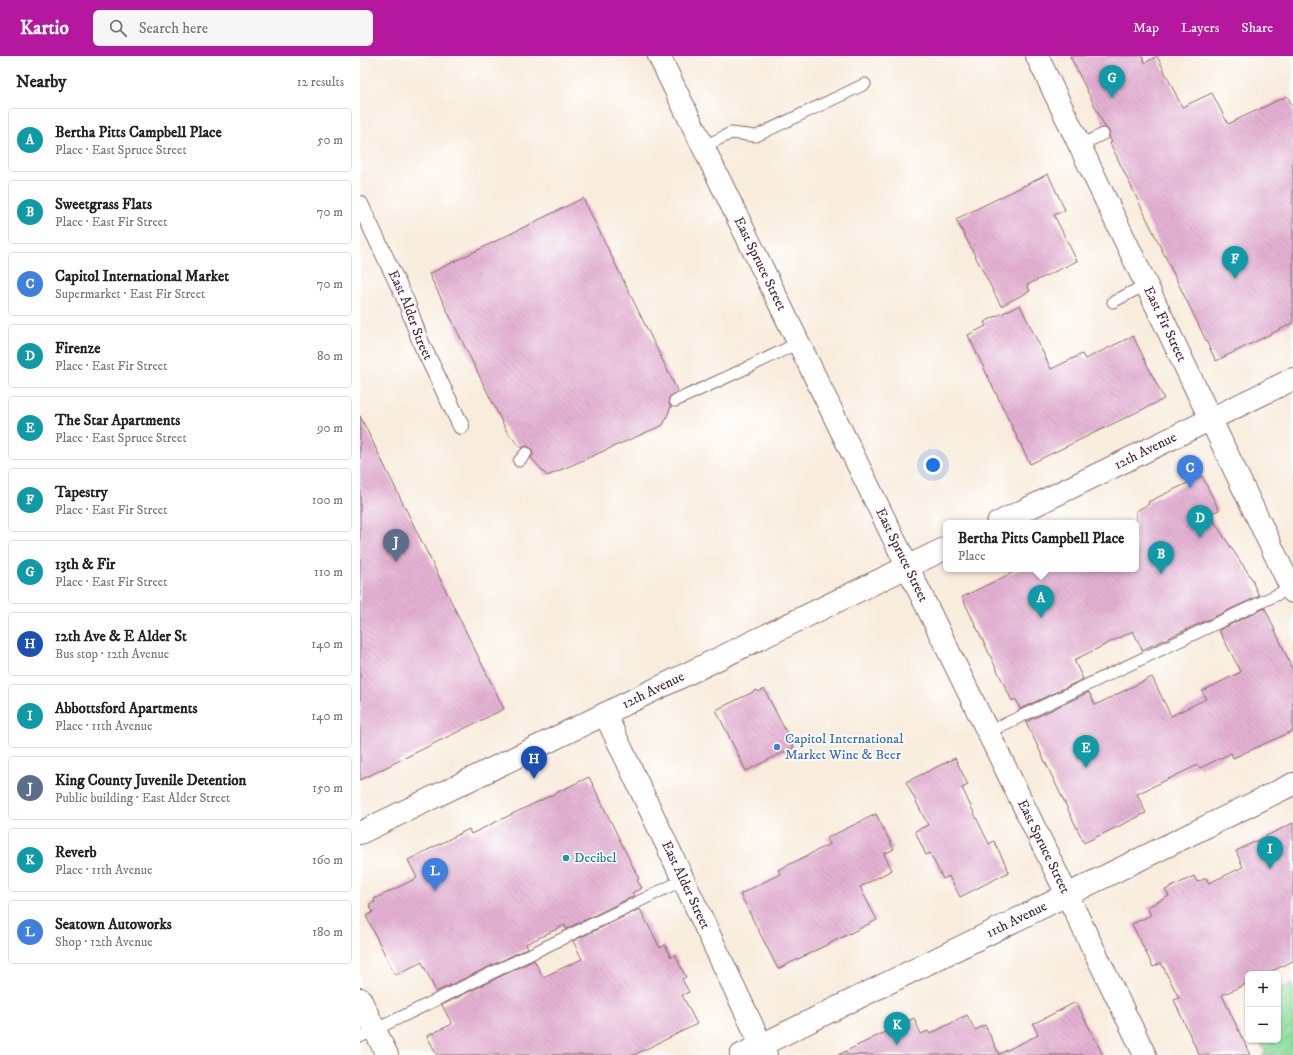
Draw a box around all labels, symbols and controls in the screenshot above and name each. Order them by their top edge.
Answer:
search box [93,10,373,46]
text: Kartio [20,17,69,40]
icon: search [107,17,129,39]
text: Search here [139,19,208,38]
text: Map [1133,19,1159,37]
text: Layers [1181,19,1219,37]
text: Share [1241,19,1273,37]
pin: G [1099,65,1125,98]
text: Nearby [16,71,66,93]
text: 12 results [297,74,344,90]
text: Bertha Pitts Campbell Place [55,123,222,142]
text: A [26,132,34,148]
text: 50 m [317,132,343,148]
text: Place · East Spruce Street [55,142,187,158]
text: Sweetgrass Flats [55,195,152,214]
text: B [26,204,34,220]
text: 70 m [317,204,343,220]
text: Place · East Fir Street [55,214,167,230]
street label: East Spruce Street [730,214,791,314]
pin: F [1222,246,1248,279]
text: Capitol International Market [55,267,229,286]
street label: East Alder Street [384,267,437,363]
text: C [26,276,34,292]
text: 70 m [317,276,343,292]
street label: East Fir Street [1139,283,1191,365]
text: Supermarket · East Fir Street [55,286,205,302]
text: Firenze [55,339,100,358]
text: D [25,348,35,364]
text: 80 m [317,348,343,364]
text: Place · East Fir Street [55,358,167,374]
text: The Star Apartments [55,411,180,430]
text: E [25,420,35,436]
text: 90 m [317,420,343,436]
street label: 12th Avenue [1111,428,1180,474]
text: Place · East Spruce Street [55,430,187,446]
your location [923,455,943,475]
pin: C [1177,455,1203,488]
text: Tapestry [55,483,108,502]
text: F [26,492,34,508]
text: 100 m [312,492,343,508]
text: Place · East Fir Street [55,502,167,518]
street label: East Spruce Street [871,505,932,605]
pin: D [1187,505,1213,538]
popup [943,520,1139,572]
pin: J [383,529,409,562]
text: Bertha Pitts Campbell Place [958,529,1124,548]
pin: B [1148,541,1174,574]
text: Place [958,548,986,564]
text: 13th & Fir [55,555,115,574]
text: G [25,564,35,580]
text: 110 m [314,564,343,580]
text: Place · East Fir Street [55,574,167,590]
pin: A [1028,585,1054,618]
text: 12th Ave & E Alder St [55,627,187,646]
text: H [25,636,35,652]
text: 140 m [311,636,343,652]
text: Bus stop · 12th Avenue [55,646,169,662]
street label: 12th Avenue [619,668,688,713]
text: Abbottsford Apartments [55,699,198,718]
text: I [27,708,33,724]
text: 140 m [311,708,343,724]
text: Place · 11th Avenue [55,718,152,734]
place label: Capitol International Market Wine & Beer [785,730,904,764]
pin: E [1073,735,1099,768]
marker: Capitol International Market Wine & Beer [772,742,782,752]
pin: H [521,746,547,779]
text: King County Juvenile Detention [55,771,246,790]
text: J [27,780,33,796]
text: 150 m [312,780,343,796]
text: Public building · East Alder Street [55,790,230,806]
street label: East Spruce Street [1013,796,1074,897]
pin: I [1257,836,1283,869]
street label: East Alder Street [657,838,714,932]
text: Reverb [55,843,97,862]
place label: Decibel [574,849,617,867]
text: K [25,852,35,868]
text: 160 m [312,852,343,868]
marker: Decibel [561,853,571,863]
pin: L [422,858,448,891]
text: Place · 11th Avenue [55,862,152,878]
street label: 11th Avenue [983,897,1050,942]
text: Seatown Autoworks [55,915,172,934]
text: L [25,924,35,940]
text: 180 m [312,924,343,940]
text: Shop · 12th Avenue [55,934,153,950]
map controls [1245,971,1281,1043]
button: + [1245,971,1281,1007]
button: − [1245,1007,1281,1043]
pin: K [884,1012,910,1045]

